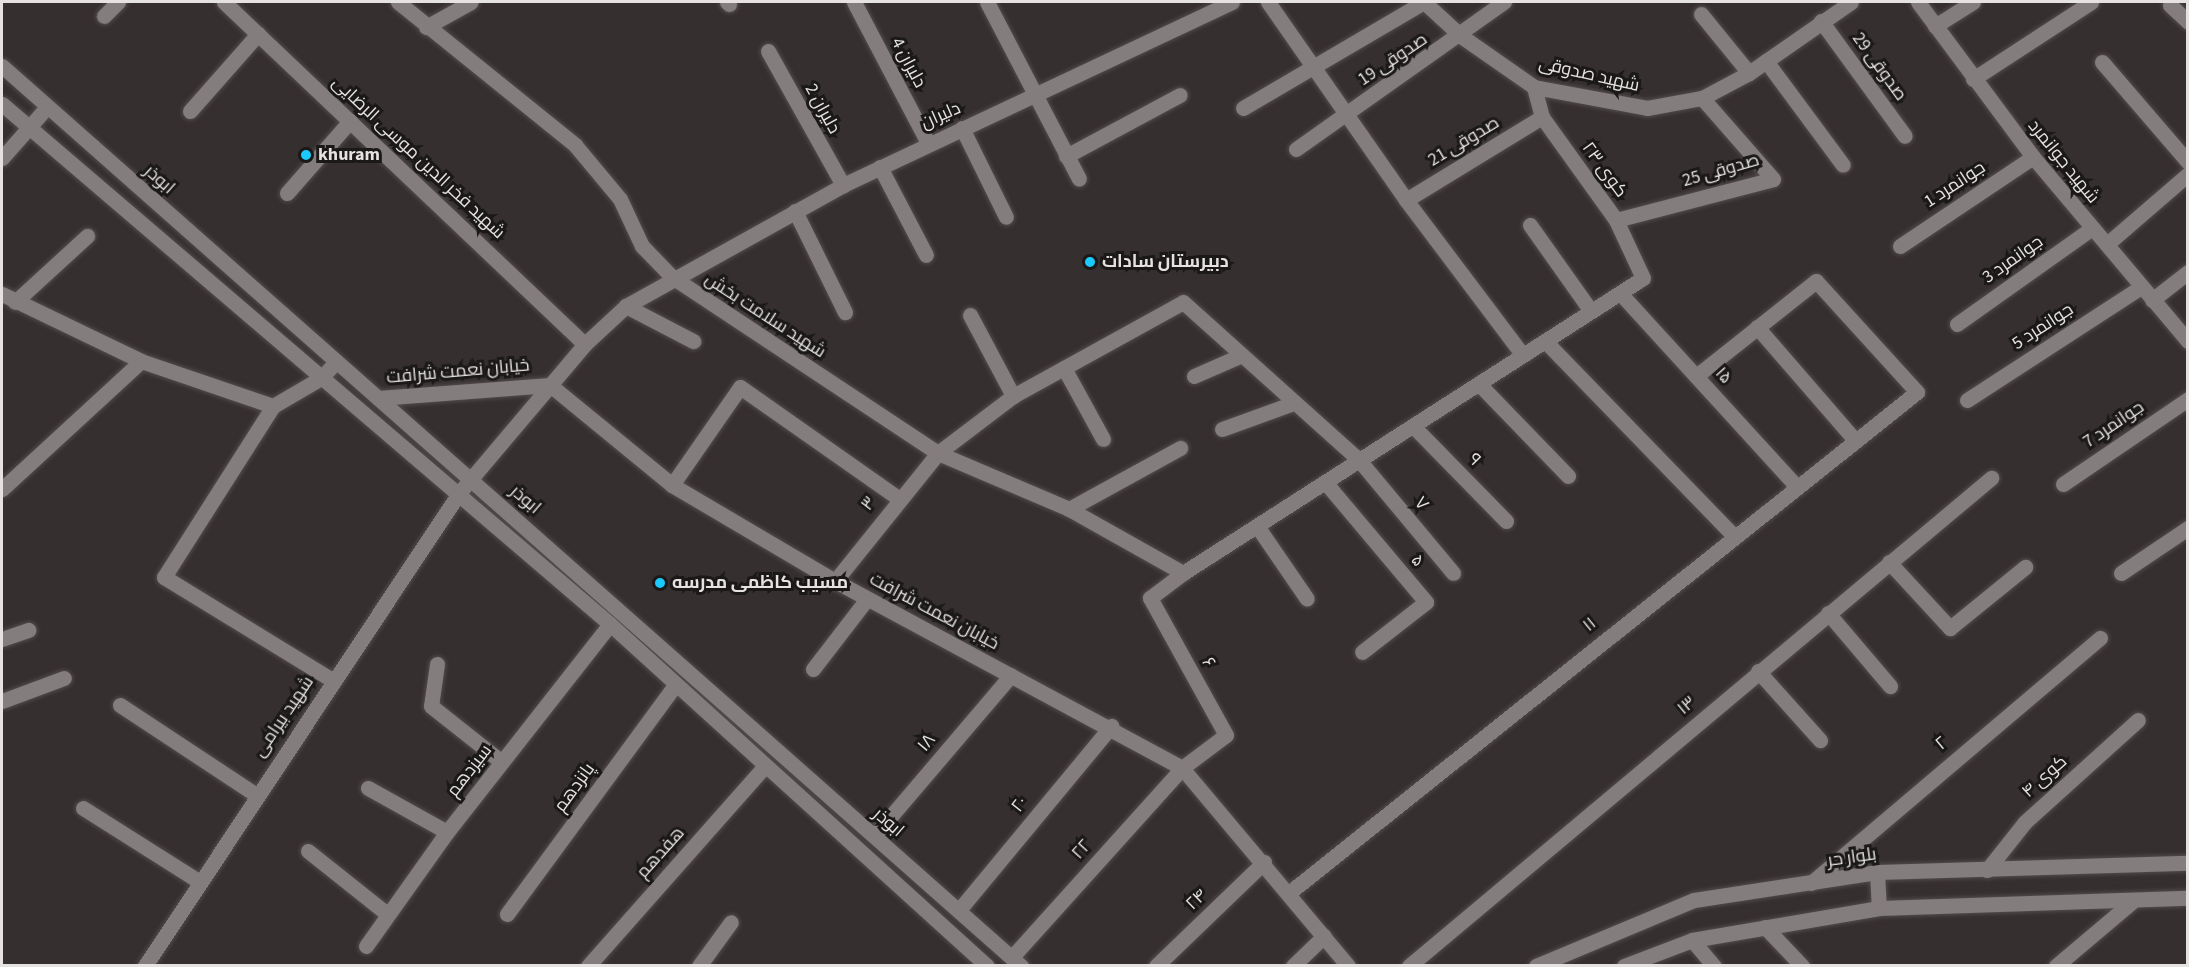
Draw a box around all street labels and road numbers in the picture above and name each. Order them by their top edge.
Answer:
street label: صدوقی 19 [1354,29,1432,91]
street label: صدوقی 29 [1847,29,1911,105]
street label: دلیران 4 [886,34,930,92]
street label: شهید صدوقی [1537,53,1641,97]
street label: شهید فخر الدین موسی الرضایی [327,72,509,244]
street label: دلیران 2 [800,80,844,138]
street label: دلیران [918,98,964,134]
street label: صدوقی 21 [1425,112,1503,172]
street label: شهید جوانمرد [2023,116,2103,208]
street label: کوی ۲۳ [1577,138,1631,202]
street label: صدوقی 25 [1680,150,1762,192]
street label: جوانمرد 1 [1920,157,1990,213]
street label: ابوذر [139,161,179,199]
street label: جوانمرد 3 [1979,231,2047,289]
street label: شهید سلامت بخش [700,269,830,363]
street label: جوانمرد 5 [2008,299,2078,355]
street label: خیابان نعمت شرافت [386,355,530,389]
street label: ۱۵ [1710,363,1736,389]
street label: جوانمرد 7 [2079,397,2149,453]
street label: ۹ [1463,449,1485,471]
street label: ابوذر [505,481,545,519]
street label: ۳ [857,493,881,515]
street label: ۷ [1409,493,1433,515]
street label: ۵ [1406,550,1428,572]
street label: خیابان نعمت شرافت [866,569,1002,655]
street label: ۱۱ [1579,613,1601,637]
street label: ۶ [1196,654,1220,672]
street label: شهید بیرامی [249,672,319,762]
street label: ۱۳ [1673,692,1701,720]
street label: ۱۸ [913,730,941,756]
street label: ۲ [1931,733,1953,755]
street label: سیزدهم [443,741,497,801]
street label: کوی ۴ [2018,751,2072,803]
street label: پانزدهم [550,759,600,817]
street label: ۲۰ [1007,793,1033,817]
street label: ابوذر [868,804,908,842]
street label: هفدهم [632,823,690,883]
street label: ۲۲ [1068,836,1096,864]
street label: بلوار حر [1826,844,1878,872]
street label: ۲۴ [1182,885,1212,915]

